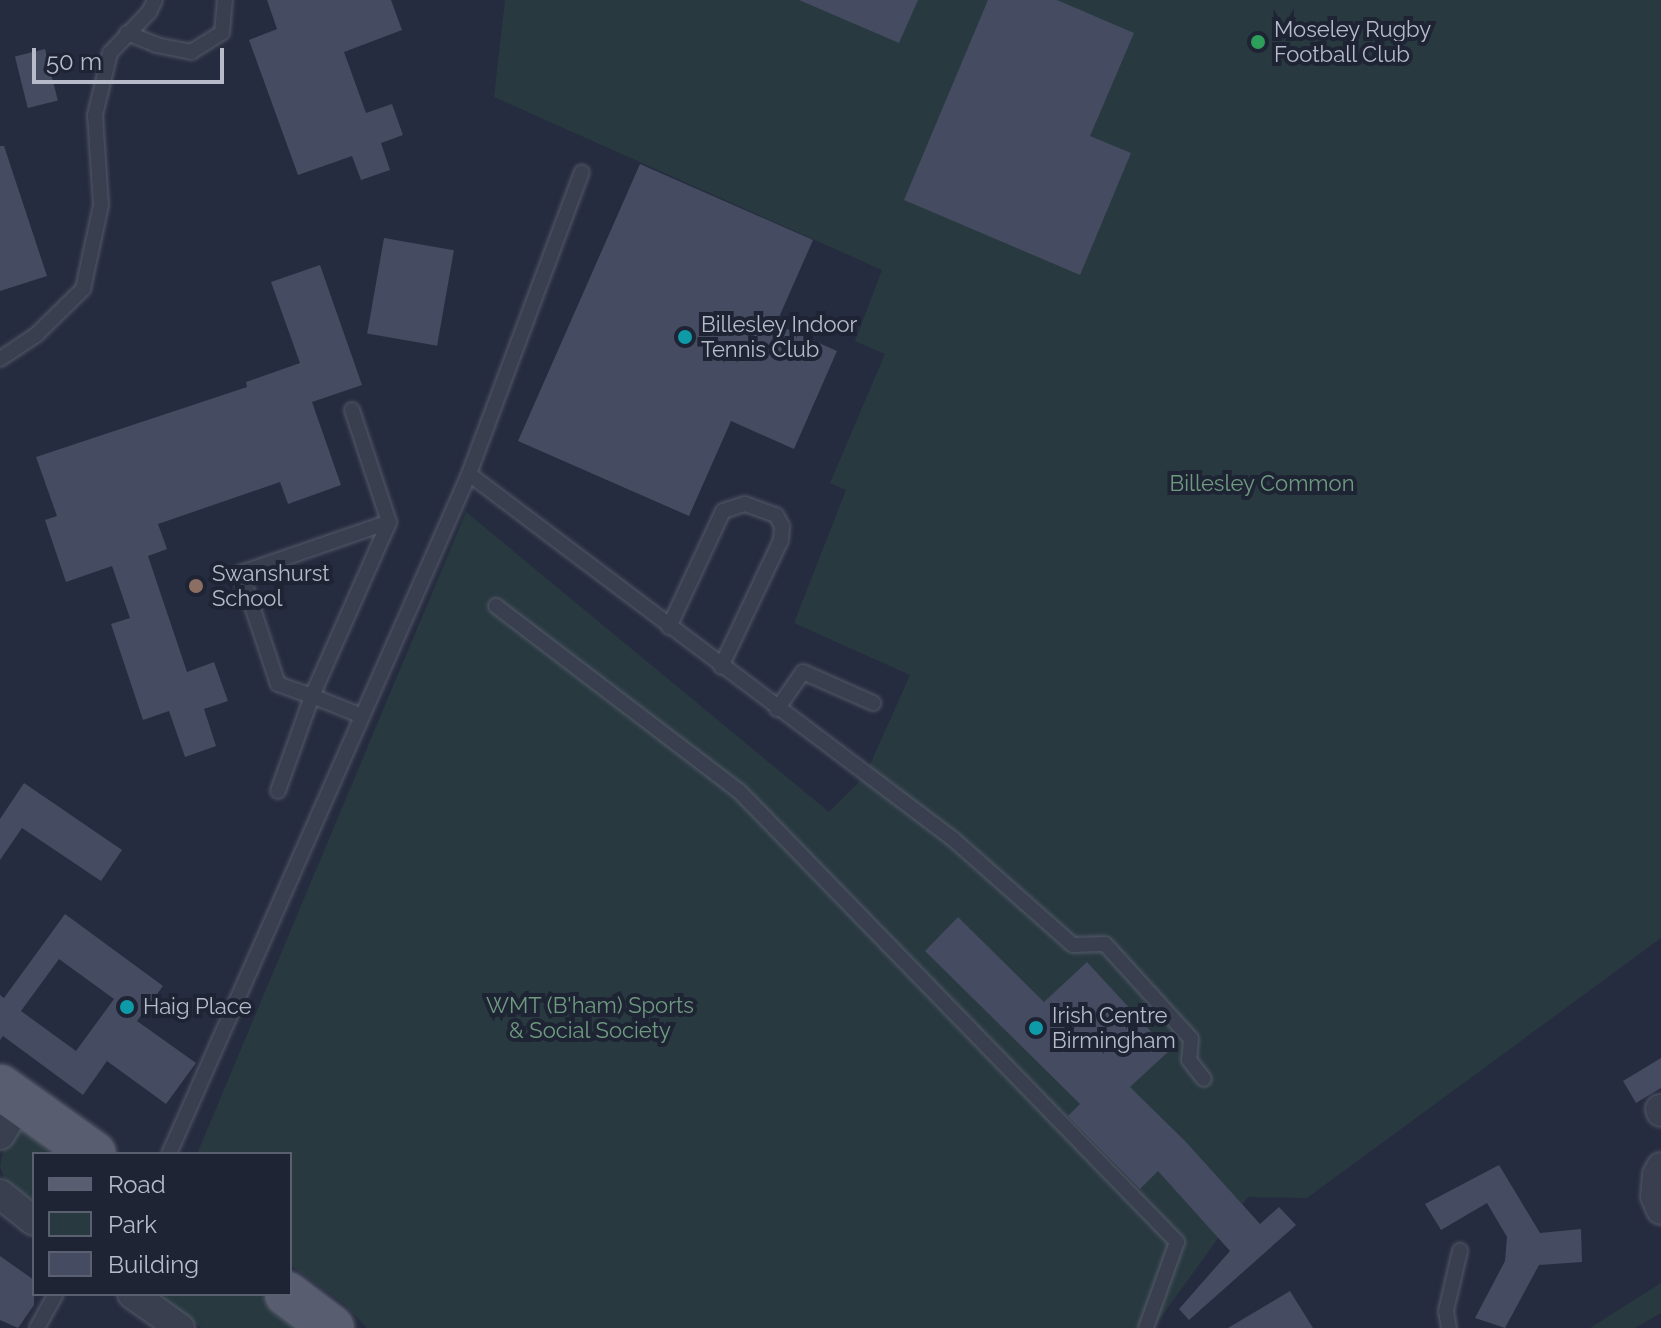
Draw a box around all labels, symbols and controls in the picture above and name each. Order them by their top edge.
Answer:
place label: Moseley Rugby Football Club [1274,16,1432,68]
scale bar [36,32,228,82]
marker: Moseley Rugby Football Club [1249,33,1267,51]
text: 50 m [46,47,102,76]
place label: Billesley Indoor Tennis Club [701,311,858,362]
marker: Billesley Indoor Tennis Club [676,328,694,346]
park label: Billesley Common [1169,471,1355,497]
place label: Swanshurst School [212,560,330,612]
marker: Swanshurst School [187,577,205,595]
park label: WMT (B'ham) Sports & Social Society [486,992,694,1044]
place label: Haig Place [143,994,252,1020]
marker: Haig Place [118,998,136,1016]
place label: Irish Centre Birmingham [1052,1002,1176,1054]
marker: Irish Centre Birmingham [1027,1019,1045,1037]
legend [32,1152,292,1296]
text: Road [108,1170,166,1199]
text: Park [108,1210,157,1239]
text: Building [108,1250,199,1279]

